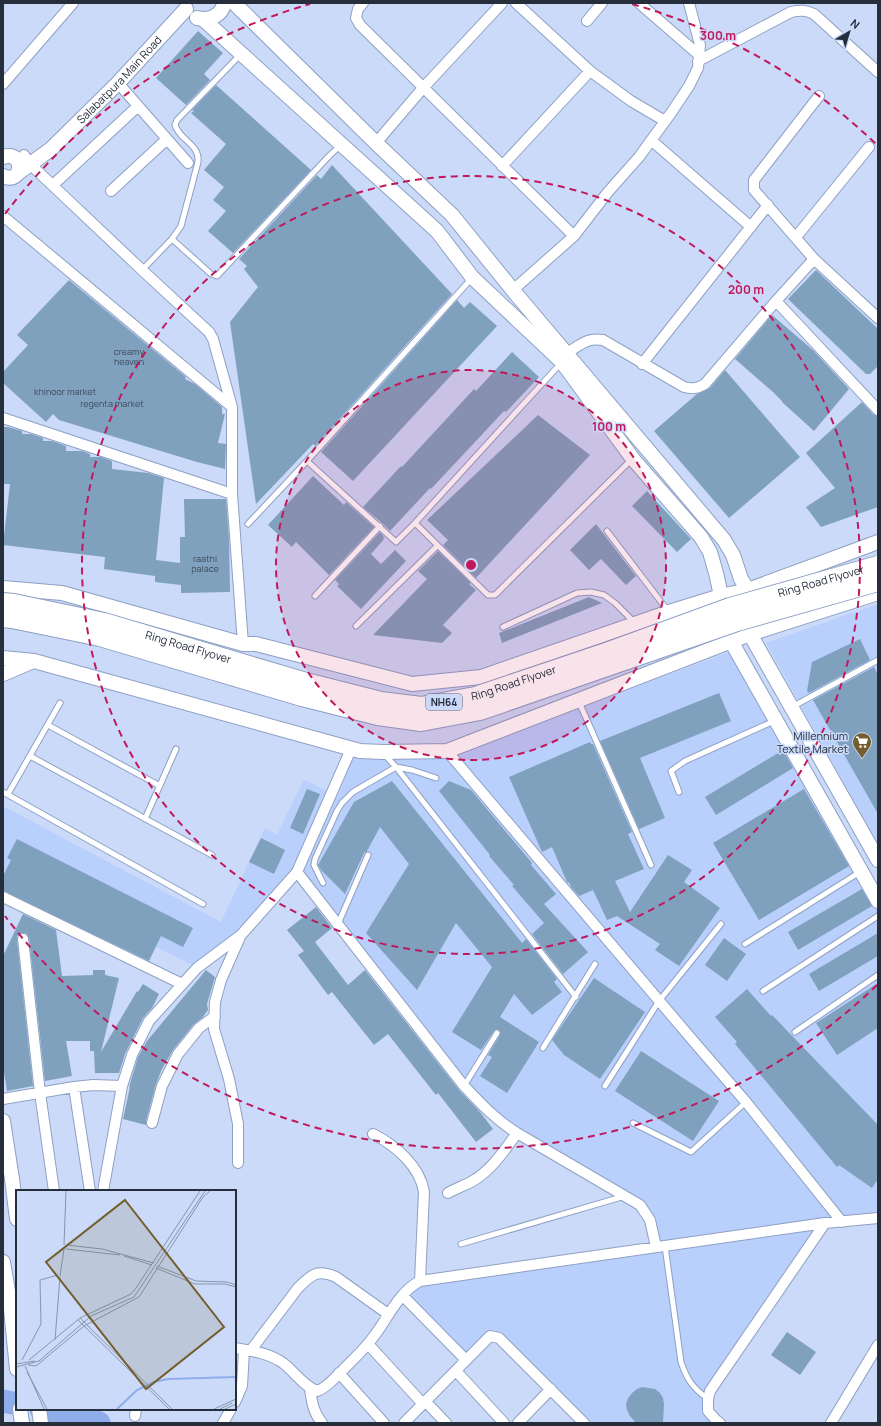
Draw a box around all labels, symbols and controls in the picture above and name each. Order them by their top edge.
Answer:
north arrow [829,12,869,52]
text: N [848,15,863,32]
text: 300 m [700,27,736,44]
street label: Salabatpura Main Road [73,32,165,127]
text: 200 m [728,281,764,298]
house number: creamy heaven [114,345,144,368]
house number: khinoor market [34,385,96,398]
house number: regenta market [80,397,144,410]
text: 100 m [592,418,626,435]
house number: raathi palace [191,552,219,575]
centre of rings [464,558,478,572]
street label: Ring Road Flyover [776,561,866,600]
street label: Ring Road Flyover [144,627,233,666]
street label: Ring Road Flyover [470,661,558,704]
road number: NH64 [426,694,462,710]
place label: Millennium Textile Market [777,728,848,756]
supermarket icon: Millennium Textile Market [851,731,873,759]
inset map [16,1190,236,1410]

